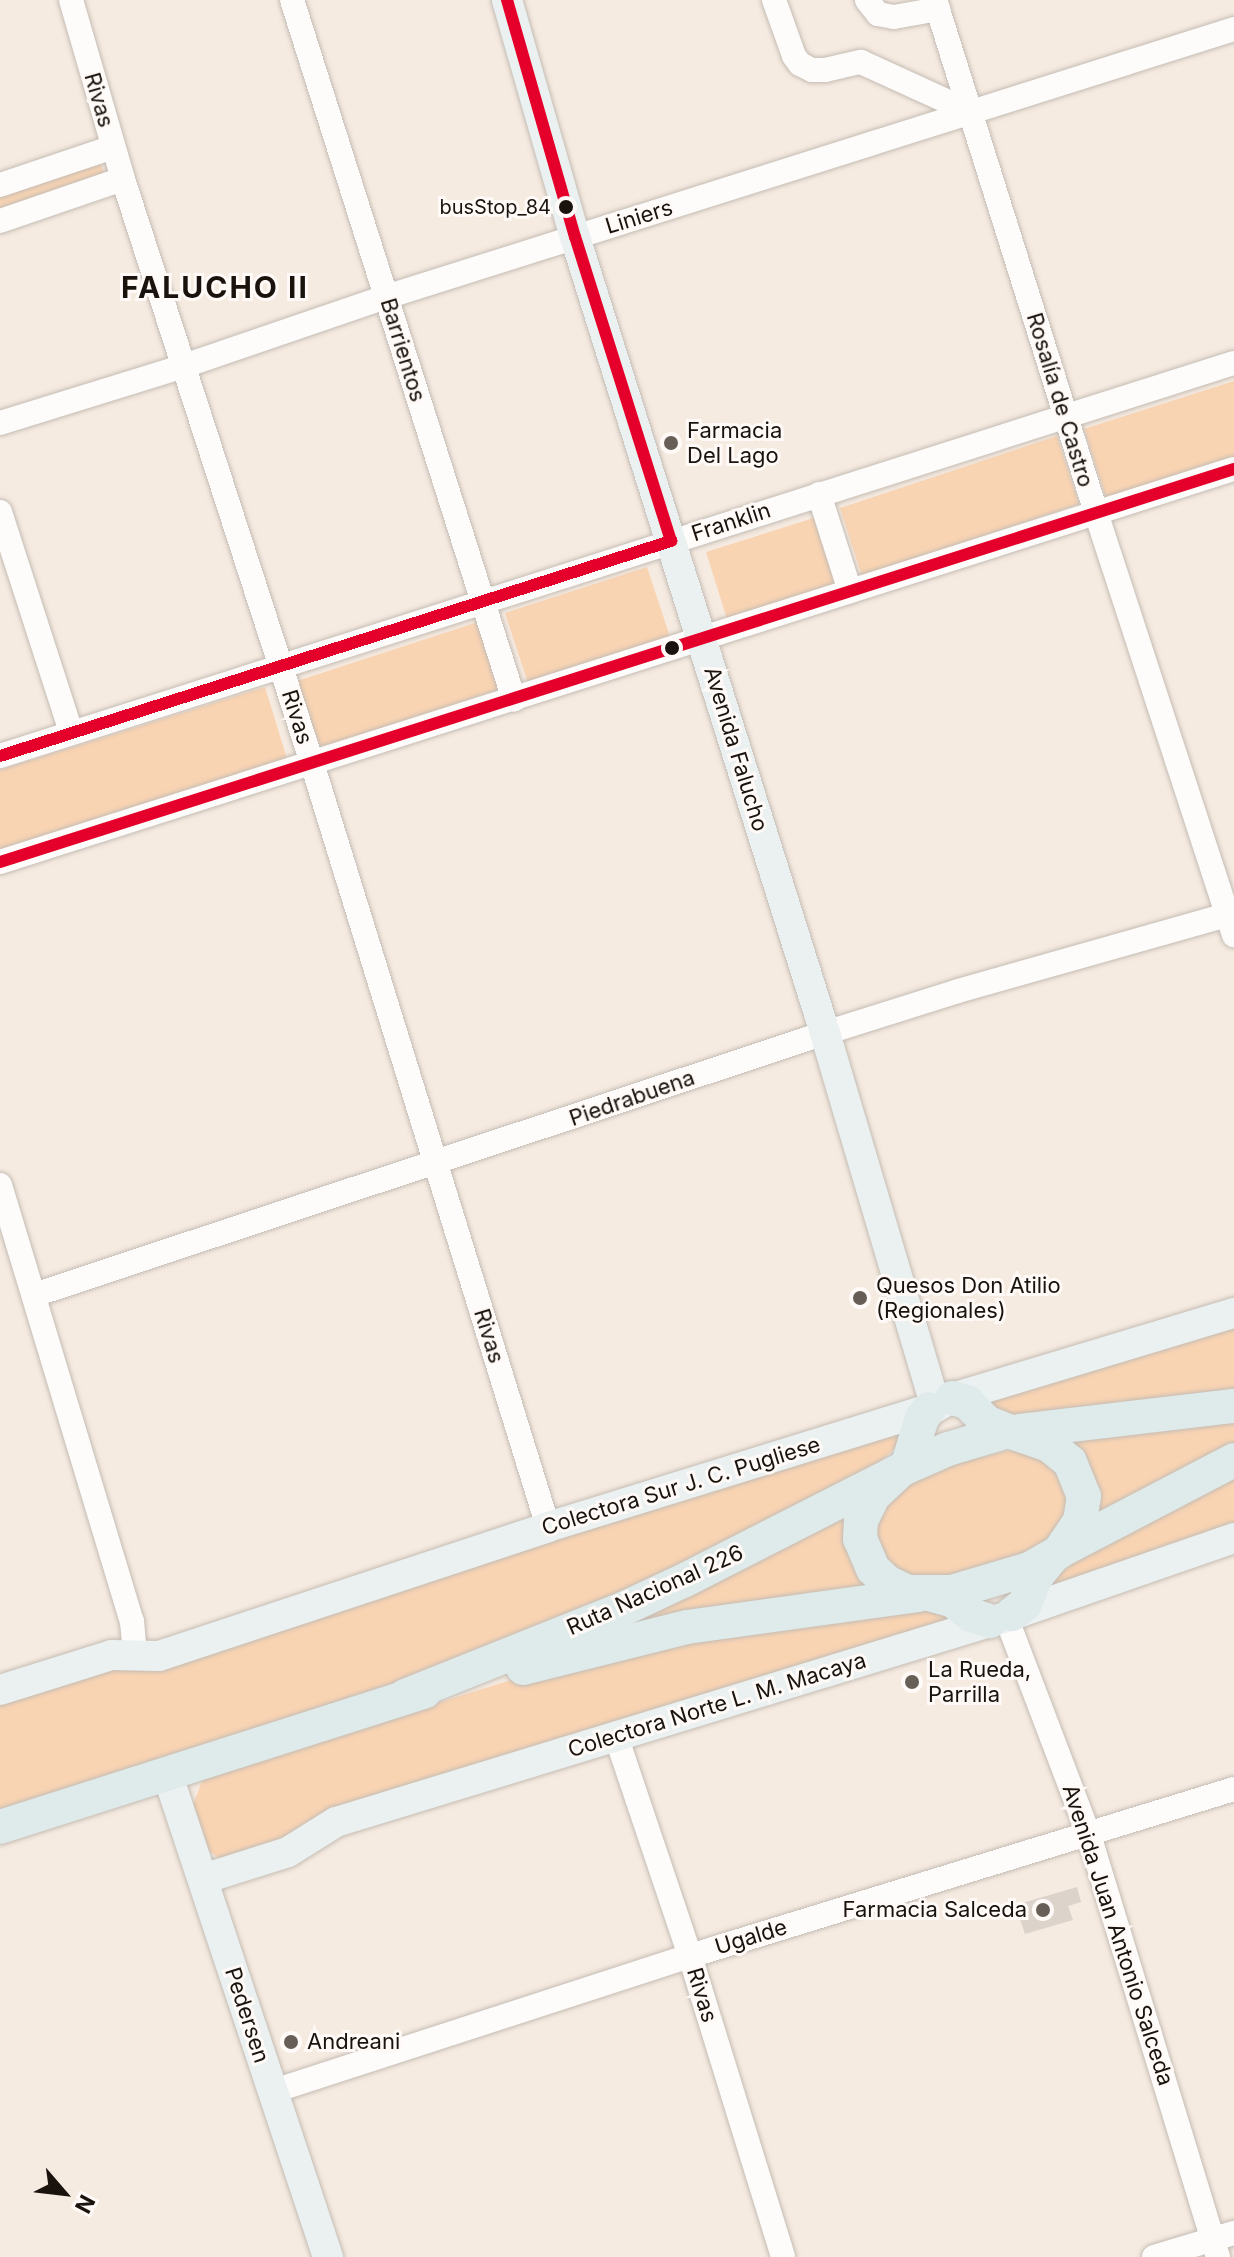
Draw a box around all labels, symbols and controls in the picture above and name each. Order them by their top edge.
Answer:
street label: Rivas [79,70,119,130]
street label: Liniers [602,194,676,240]
place label: busStop_84 [439,195,551,219]
marker: busStop_84 [558,199,574,215]
district label: FALUCHO II [121,269,309,305]
street label: Barrientos [375,295,431,405]
street label: Rosalía de Castro [1021,310,1099,490]
place label: Farmacia Del Lago [687,417,782,468]
marker: Farmacia Del Lago [662,434,680,452]
street label: Franklin [688,497,774,547]
unlabelled marker [664,640,680,656]
street label: Avenida Falucho [698,664,774,834]
street label: Rivas [276,686,318,748]
street label: Piedrabuena [566,1064,698,1132]
place label: Quesos Don Atilio (Regionales) [876,1272,1061,1324]
marker: Quesos Don Atilio (Regionales) [851,1289,869,1307]
street label: Rivas [468,1306,510,1366]
street label: Colectora Sur J. C. Pugliese [538,1431,824,1541]
street label: Ruta Nacional 226 [563,1539,747,1641]
street label: Colectora Norte L. M. Macaya [565,1647,869,1763]
place label: La Rueda, Parrilla [928,1656,1031,1708]
marker: La Rueda, Parrilla [903,1673,921,1691]
street label: Avenida Juan Antonio Salceda [1057,1781,1179,2089]
place label: Farmacia Salceda [842,1897,1027,1923]
marker: Farmacia Salceda [1034,1901,1052,1919]
street label: Ugalde [712,1914,790,1960]
street label: Pedersen [219,1964,275,2066]
street label: Rivas [681,1965,723,2025]
place label: Andreani [307,2029,400,2055]
marker: Andreani [282,2033,300,2051]
north arrow [24,2153,104,2233]
text: N [70,2191,101,2218]

